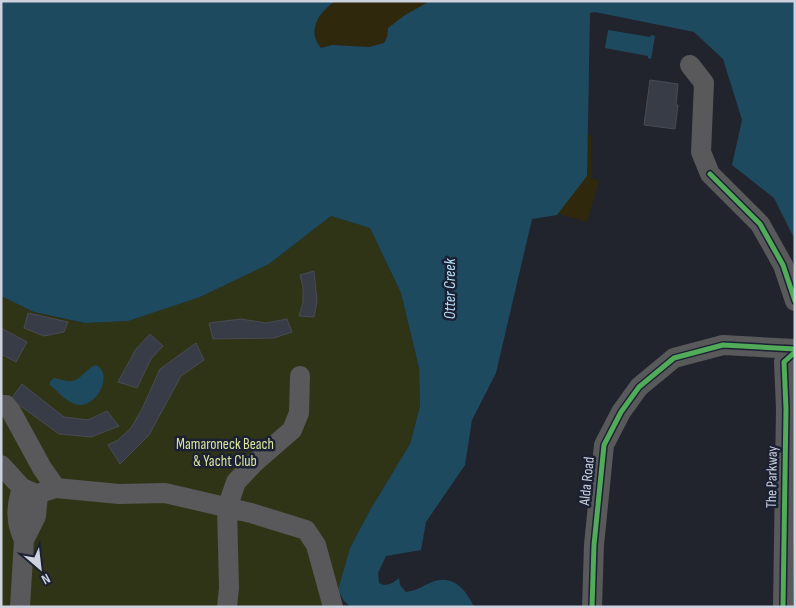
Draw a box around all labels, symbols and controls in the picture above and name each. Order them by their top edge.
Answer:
water label: Otter Creek [441,258,460,319]
park label: Mamaroneck Beach & Yacht Club [176,435,274,471]
street label: The Parkway [762,445,782,508]
street label: Alda Road [575,456,599,507]
north arrow [15,543,65,593]
text: N [39,570,53,588]

